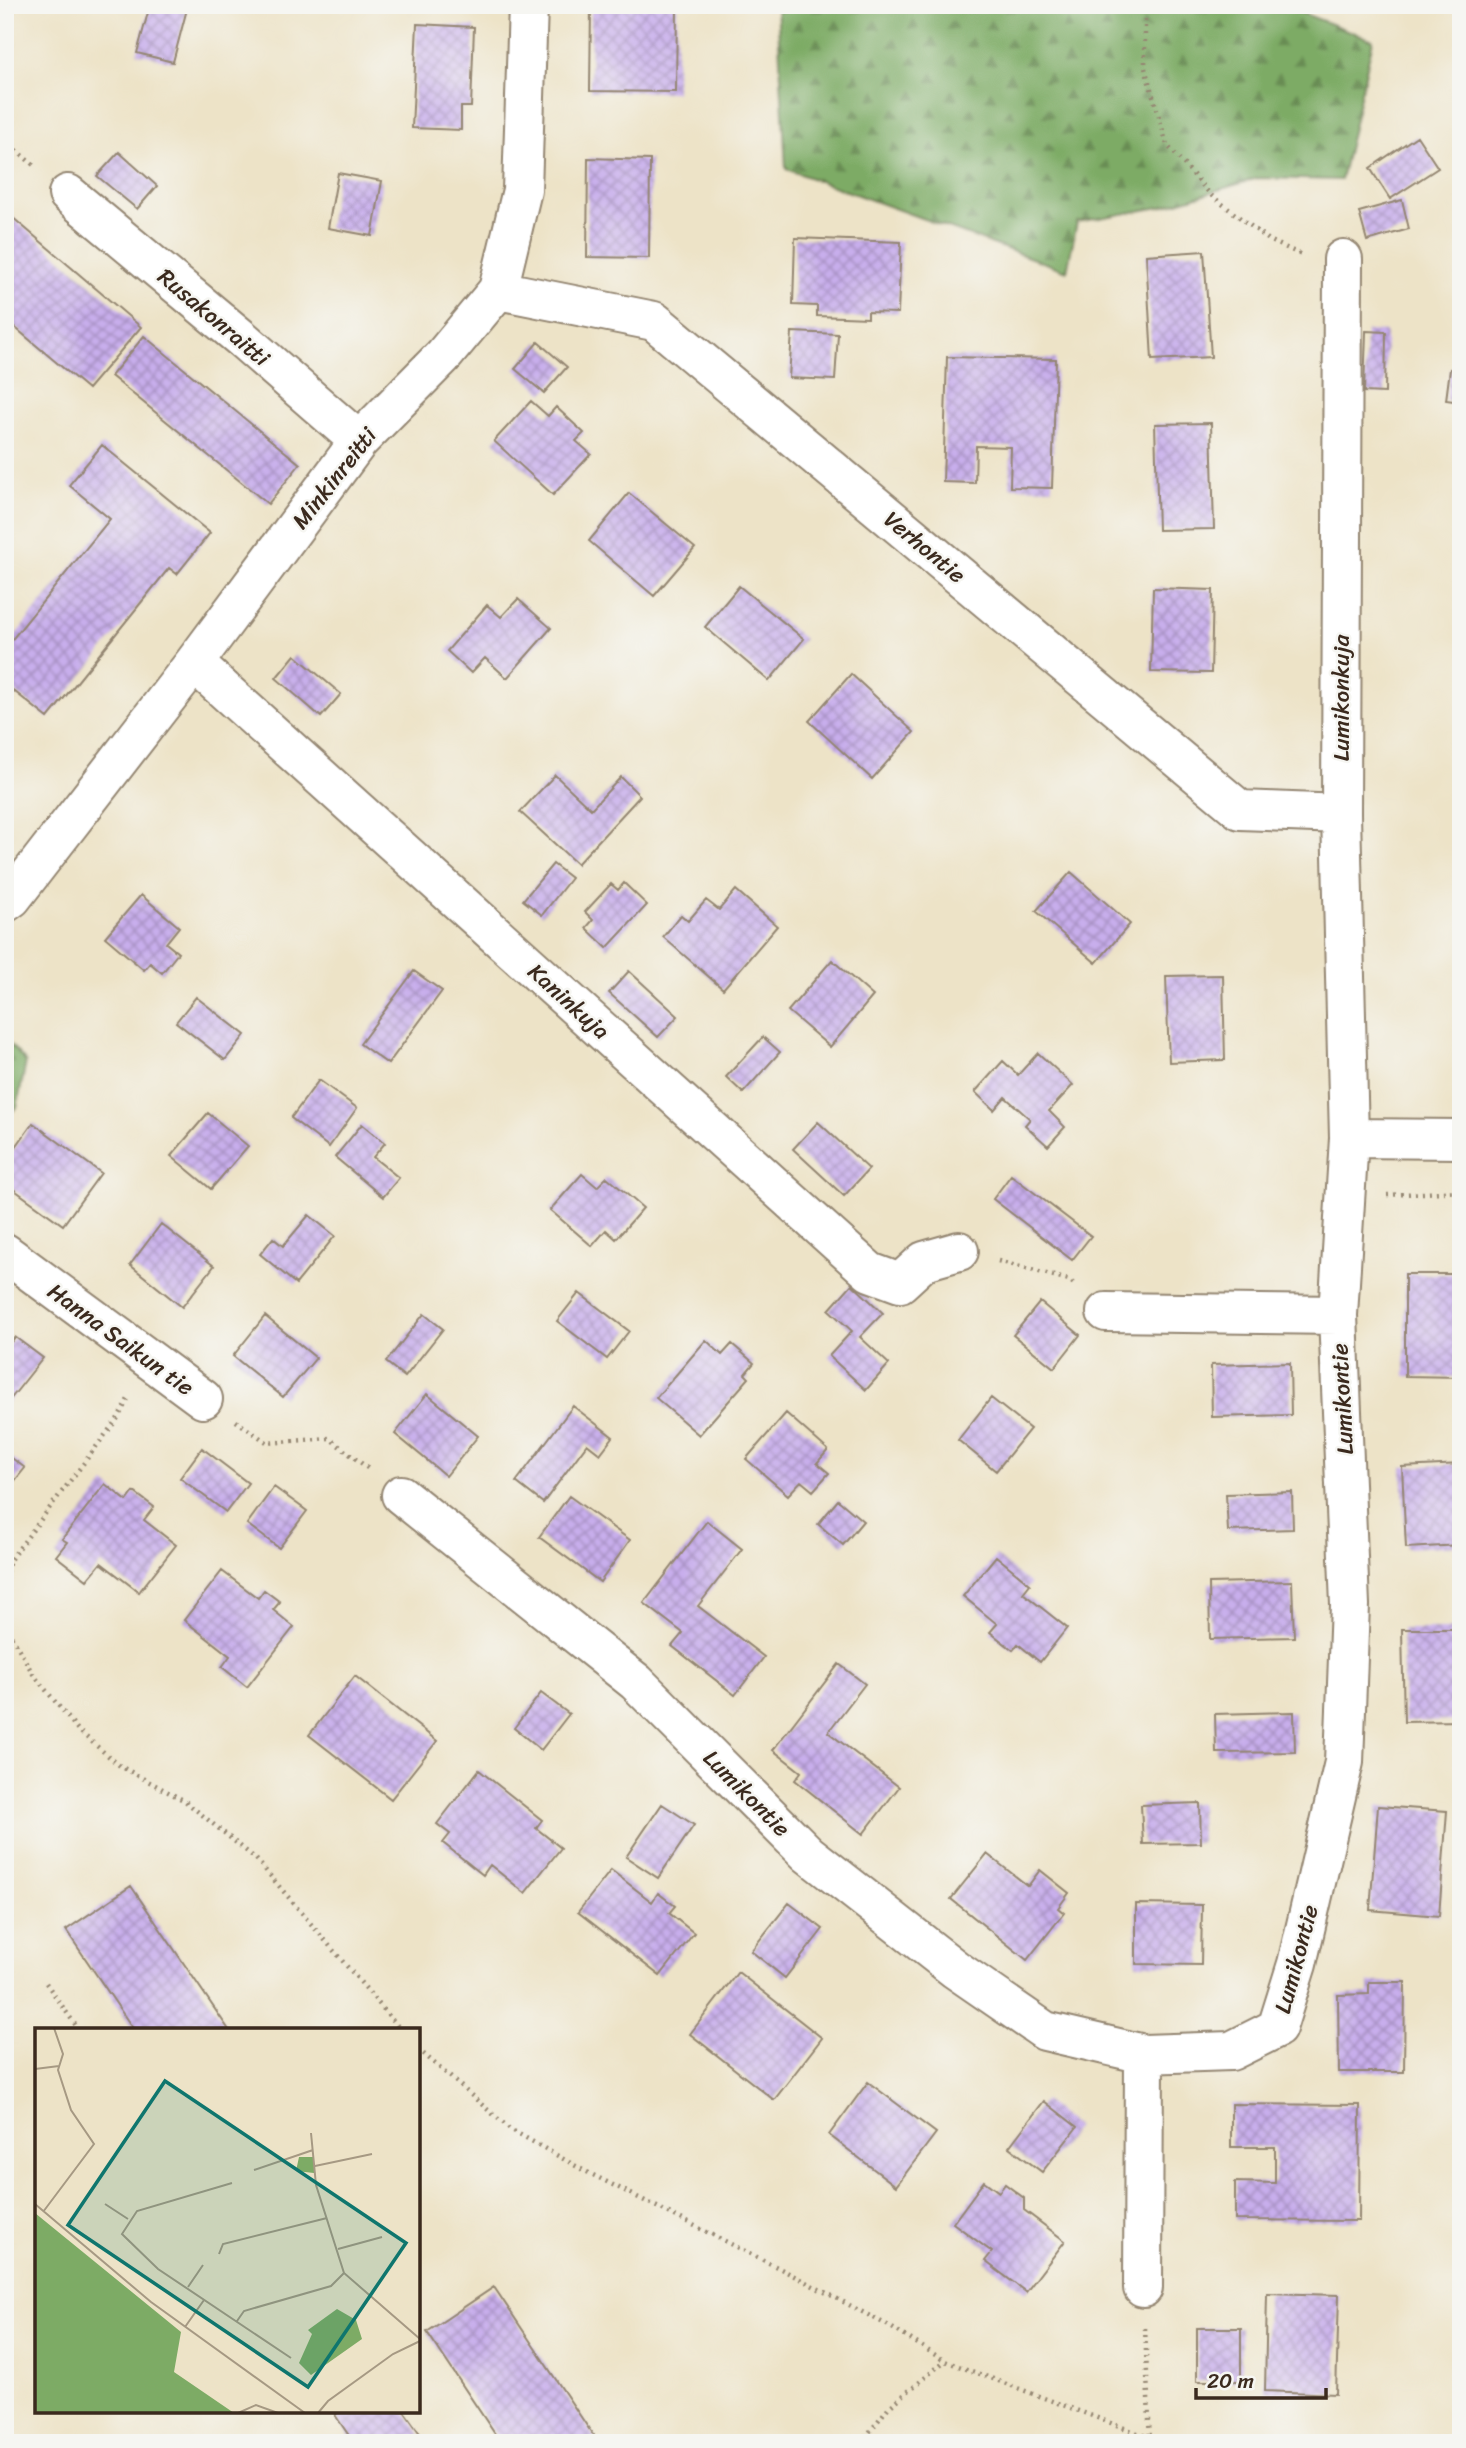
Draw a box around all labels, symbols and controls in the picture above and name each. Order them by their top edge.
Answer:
street label: Rusakonraitti [148,258,280,378]
street label: Minkinreitti [281,418,388,539]
street label: Verhontie [874,500,975,595]
street label: Lumikonkuja [1321,634,1362,761]
street label: Kaninkuja [518,953,620,1050]
street label: Hanna Saikun tie [38,1272,203,1407]
street label: Lumikontie [1319,1342,1366,1456]
street label: Lumikontie [693,1740,801,1847]
street label: Lumikontie [1262,1900,1331,2018]
inset map [35,2028,420,2413]
scale bar [1196,2357,1326,2401]
text: 20 m [1207,2362,1254,2400]

